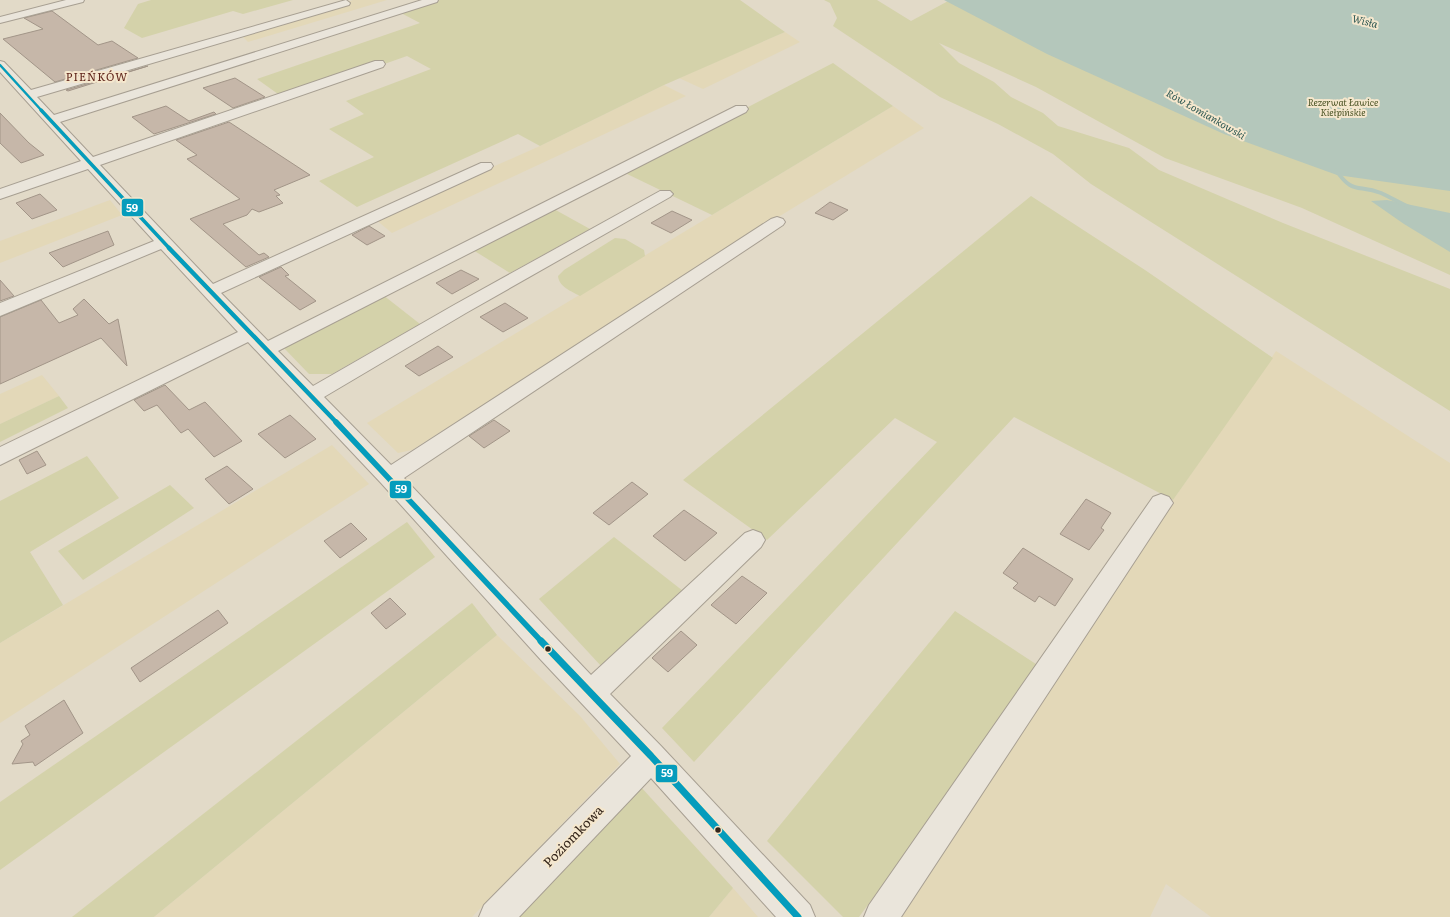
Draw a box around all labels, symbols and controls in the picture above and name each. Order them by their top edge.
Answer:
water label: Wisła [1351,10,1380,31]
district label: PIEŃKÓW [66,68,128,84]
water label: Rów Łomiankowski [1164,85,1249,142]
park label: Rezerwat Ławice Kiełpińskie [1308,95,1378,119]
line badge: 59 [121,198,144,217]
text: 59 [126,199,138,215]
line badge: 59 [389,480,412,499]
text: 59 [395,480,407,496]
unlabelled marker [543,644,553,654]
line badge: 59 [655,764,678,783]
text: 59 [661,764,673,780]
street label: Poziomkowa [538,800,607,871]
unlabelled marker [713,825,723,835]

